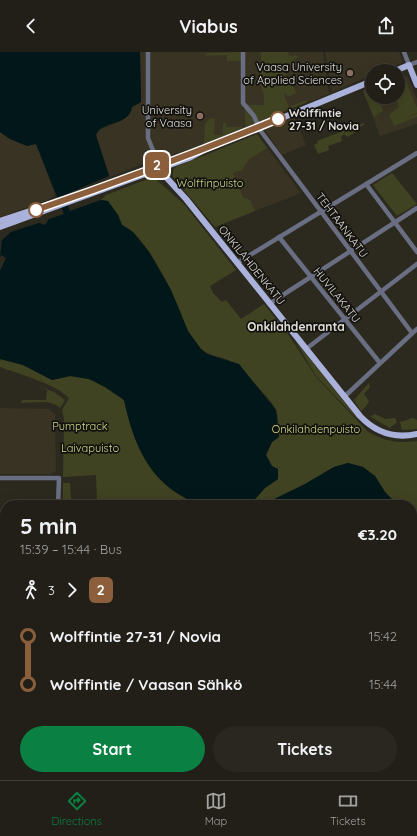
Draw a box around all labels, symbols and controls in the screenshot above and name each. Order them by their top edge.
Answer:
icon: back [20,15,42,37]
text: Viabus [179,15,238,38]
icon: share [375,15,397,37]
place label: Vaasa University of Applied Sciences [243,60,342,87]
map controls [365,64,405,104]
button: locate [365,64,405,104]
marker: Vaasa University of Applied Sciences [345,68,355,78]
place label: University of Vaasa [142,103,192,130]
place label: Wolffintie 27-31 / Novia [289,106,359,133]
marker: University of Vaasa [195,111,205,121]
marker: Wolffintie 27-31 / Novia [270,111,286,127]
line badge: 2 [144,152,170,178]
text: 2 [153,156,161,174]
park label: Wolffinpuisto [176,176,244,190]
street label: TEHTAANKATU [313,190,371,260]
unlabelled marker [28,202,44,218]
street label: ONKILAHDENKATU [216,222,288,308]
street label: HUVILAKATU [310,264,364,326]
district label: Onkilahdenranta [247,319,345,334]
park label: Pumptrack [52,419,108,433]
park label: Onkilahdenpuisto [272,422,361,436]
park label: Laivapuisto [61,441,119,455]
text: 5 min [20,512,77,540]
text: €3.20 [358,525,397,544]
text: 15:39 – 15:44 · Bus [20,541,122,557]
icon: walk [20,579,42,601]
icon: forward [61,579,83,601]
text: 2 [97,581,105,599]
text: 3 [48,582,55,598]
text: Wolffintie 27-31 / Novia [50,627,221,646]
text: 15:42 [369,628,397,644]
text: Wolffintie / Vaasan Sähkö [50,675,242,694]
text: 15:44 [369,676,397,692]
button: Start [20,726,205,772]
button: Tickets [213,726,397,772]
tab: Directions [51,790,102,828]
tab: Map [205,790,227,828]
tab: Tickets [330,790,366,828]

